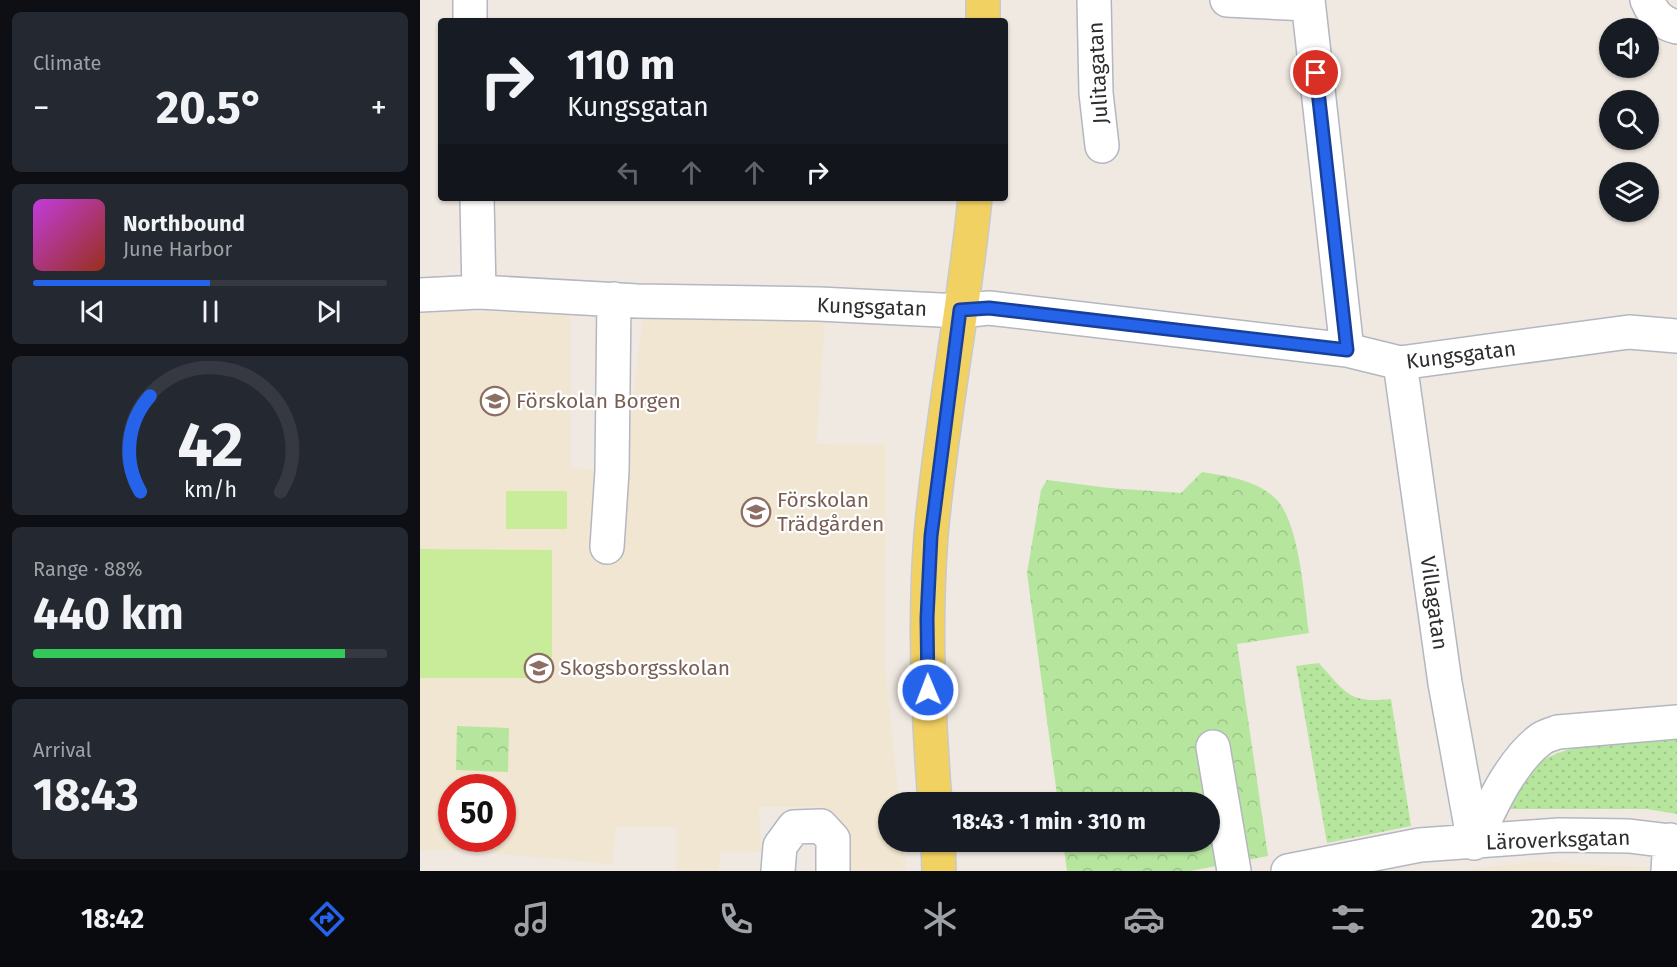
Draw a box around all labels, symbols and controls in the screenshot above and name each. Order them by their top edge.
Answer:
map controls [1599,18,1659,222]
button: sound [1599,18,1659,78]
street label: Julitagatan [1082,21,1114,125]
text: 110 m [567,40,675,90]
icon: right [468,42,546,120]
pin [1290,47,1341,98]
text: Climate [33,51,101,75]
icon: arrive [1299,56,1332,89]
text: 20.5° [156,81,264,135]
text: − [33,88,50,128]
text: + [371,88,387,128]
button: search [1599,90,1659,150]
text: Kungsgatan [567,91,709,123]
icon: left [612,156,645,189]
icon: ahead [675,156,708,189]
icon: ahead [738,156,771,189]
icon: right [801,156,834,189]
button: layers [1599,162,1659,222]
text: Northbound [123,210,245,237]
text: June Harbor [123,237,232,261]
street label: Kungsgatan [816,292,928,322]
icon: previous [76,295,109,328]
icon: pause [194,295,227,328]
icon: next [312,295,345,328]
street label: Kungsgatan [1405,335,1517,375]
school or university icon: Förskolan Borgen [479,385,511,417]
place label: Förskolan Borgen [516,388,681,414]
text: 42 [177,409,243,484]
text: km/h [183,478,237,504]
place label: Förskolan Trädgården [777,487,884,537]
school or university icon: Förskolan Trädgården [740,496,772,528]
street label: Villagatan [1415,555,1453,651]
text: Range · 88% [33,557,142,581]
text: 440 km [33,587,184,641]
school or university icon: Skogsborgsskolan [523,652,555,684]
place label: Skogsborgsskolan [560,655,730,681]
position arrow [896,658,960,722]
text: Arrival [33,738,92,762]
text: 18:43 [33,768,139,822]
speed limit sign: 50 [438,774,516,852]
text: 18:43 · 1 min · 310 m [952,808,1146,835]
street label: Läroverksgatan [1485,824,1631,856]
icon: directions [306,898,348,940]
icon: music [511,898,553,940]
icon: phone [715,898,757,940]
icon: climate [919,898,961,940]
icon: car [1123,898,1165,940]
icon: filters [1327,898,1369,940]
text: 18:42 [81,903,144,935]
text: 20.5° [1531,903,1596,935]

